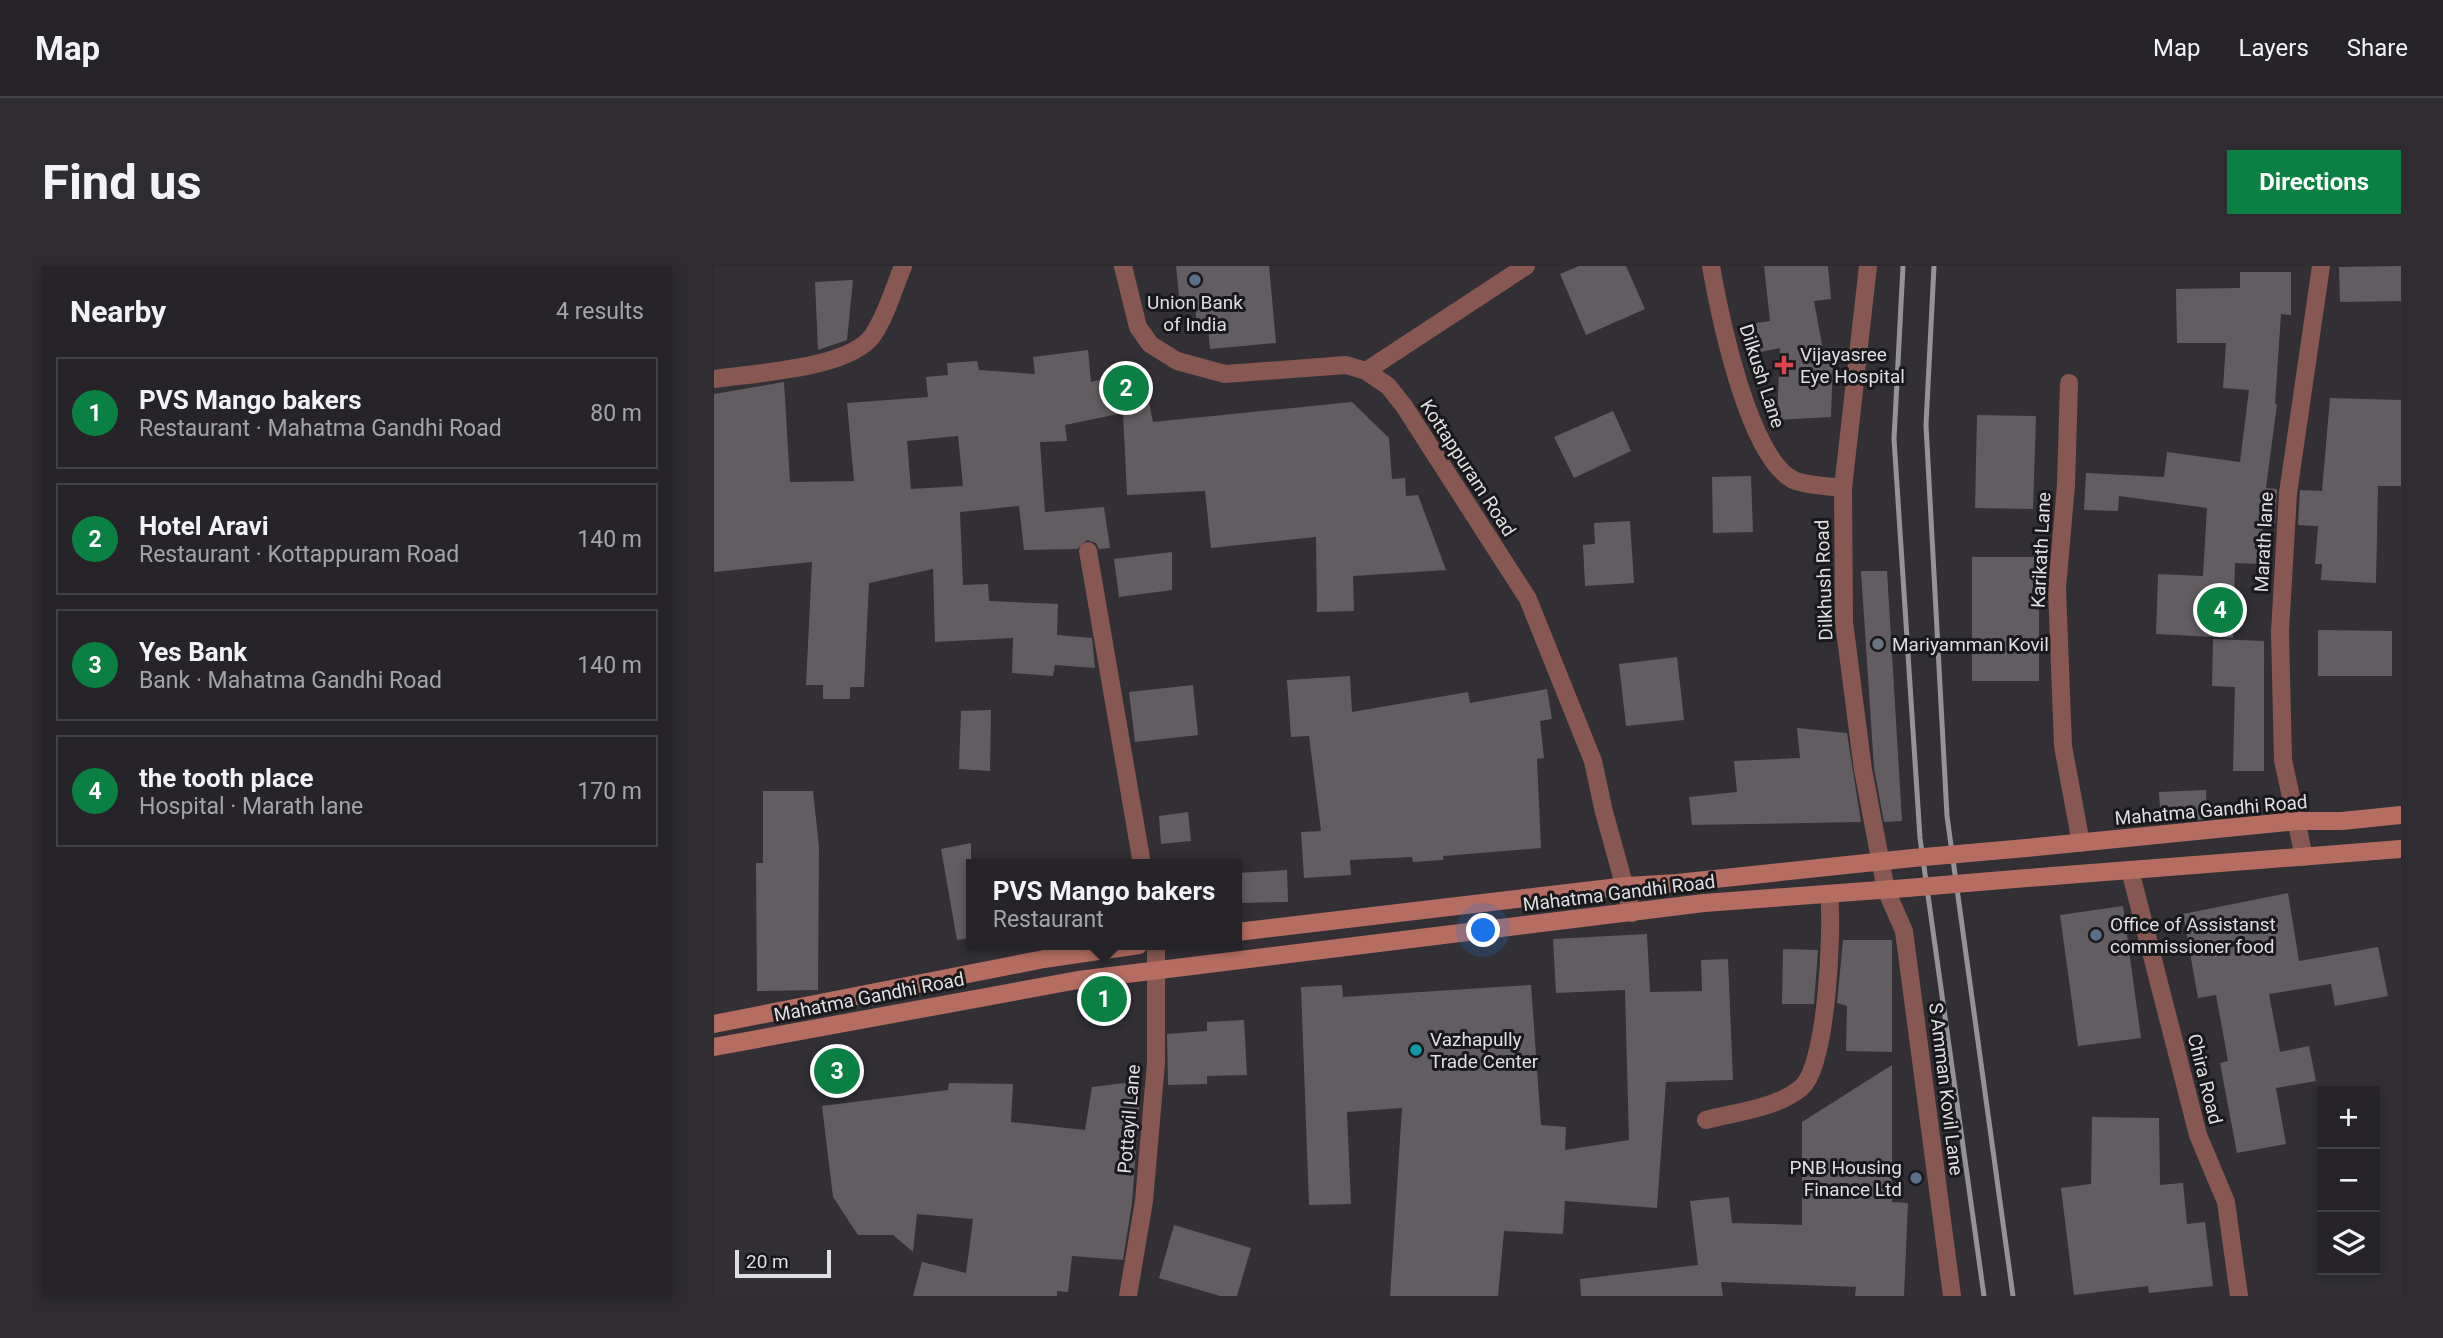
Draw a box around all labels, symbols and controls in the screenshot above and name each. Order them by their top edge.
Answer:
text: Map [35,29,100,68]
text: Map [2153,34,2201,62]
text: Layers [2239,34,2309,62]
text: Share [2347,34,2408,62]
button: Directions [2227,150,2401,214]
text: Find us [42,154,202,211]
marker: Union Bank of India [1187,272,1203,288]
place label: Union Bank of India [1147,291,1243,336]
text: Nearby [70,294,166,329]
text: 4 results [556,298,644,325]
street label: Dilkush Lane [1734,321,1790,431]
place label: Vijayasree Eye Hospital [1800,343,1905,388]
marker: Vijayasree Eye Hospital [1774,355,1794,375]
pin: 2 [1103,362,1149,414]
text: PVS Mango bakers [139,385,362,415]
street label: Kottappuram Road [1415,395,1521,541]
text: 1 [88,400,102,427]
text: 80 m [590,400,642,427]
text: Restaurant · Mahatma Gandhi Road [139,415,502,442]
street label: Marath lane [2250,491,2278,593]
street label: Karikath Lane [2026,492,2056,608]
text: Hotel Aravi [139,511,269,541]
street label: Dilkhush Road [1810,519,1838,641]
text: 2 [88,526,102,553]
text: 140 m [577,526,642,553]
text: Restaurant · Kottappuram Road [139,541,459,568]
pin: 4 [2197,584,2243,636]
place label: Mariyamman Kovil [1892,633,2049,656]
marker: Mariyamman Kovil [1870,636,1886,652]
text: Yes Bank [139,637,247,667]
text: 3 [88,652,102,679]
text: 140 m [577,652,642,679]
text: Bank · Mahatma Gandhi Road [139,667,442,694]
text: the tooth place [139,763,314,793]
text: 4 [88,778,102,805]
text: 170 m [577,778,642,805]
street label: Mahatma Gandhi Road [2114,790,2308,830]
text: Hospital · Marath lane [139,793,363,820]
popup [966,859,1242,950]
street label: Mahatma Gandhi Road [1522,870,1716,916]
text: PVS Mango bakers [993,876,1215,906]
text: Restaurant [993,906,1104,933]
your location [1466,913,1500,947]
place label: Office of Assistanst commissioner food [2110,913,2276,958]
marker: Office of Assistanst commissioner food [2088,927,2104,943]
street label: Mahatma Gandhi Road [772,967,966,1027]
pin: 1 [1081,973,1127,1025]
street label: S Amman Kovil Lane [1924,1001,1968,1177]
place label: Vazhapully Trade Center [1430,1028,1539,1073]
street label: Chira Road [2183,1032,2227,1126]
marker: Vazhapully Trade Center [1408,1042,1424,1058]
pin: 3 [814,1045,860,1097]
street label: Pottayil Lane [1113,1063,1145,1175]
map controls [2317,1086,2380,1275]
button: + [2317,1086,2380,1149]
button: − [2317,1149,2380,1212]
place label: PNB Housing Finance Ltd [1789,1156,1902,1201]
marker: PNB Housing Finance Ltd [1908,1170,1924,1186]
button: layers [2317,1212,2380,1275]
scale bar [735,1247,831,1279]
text: 20 m [746,1250,789,1273]

